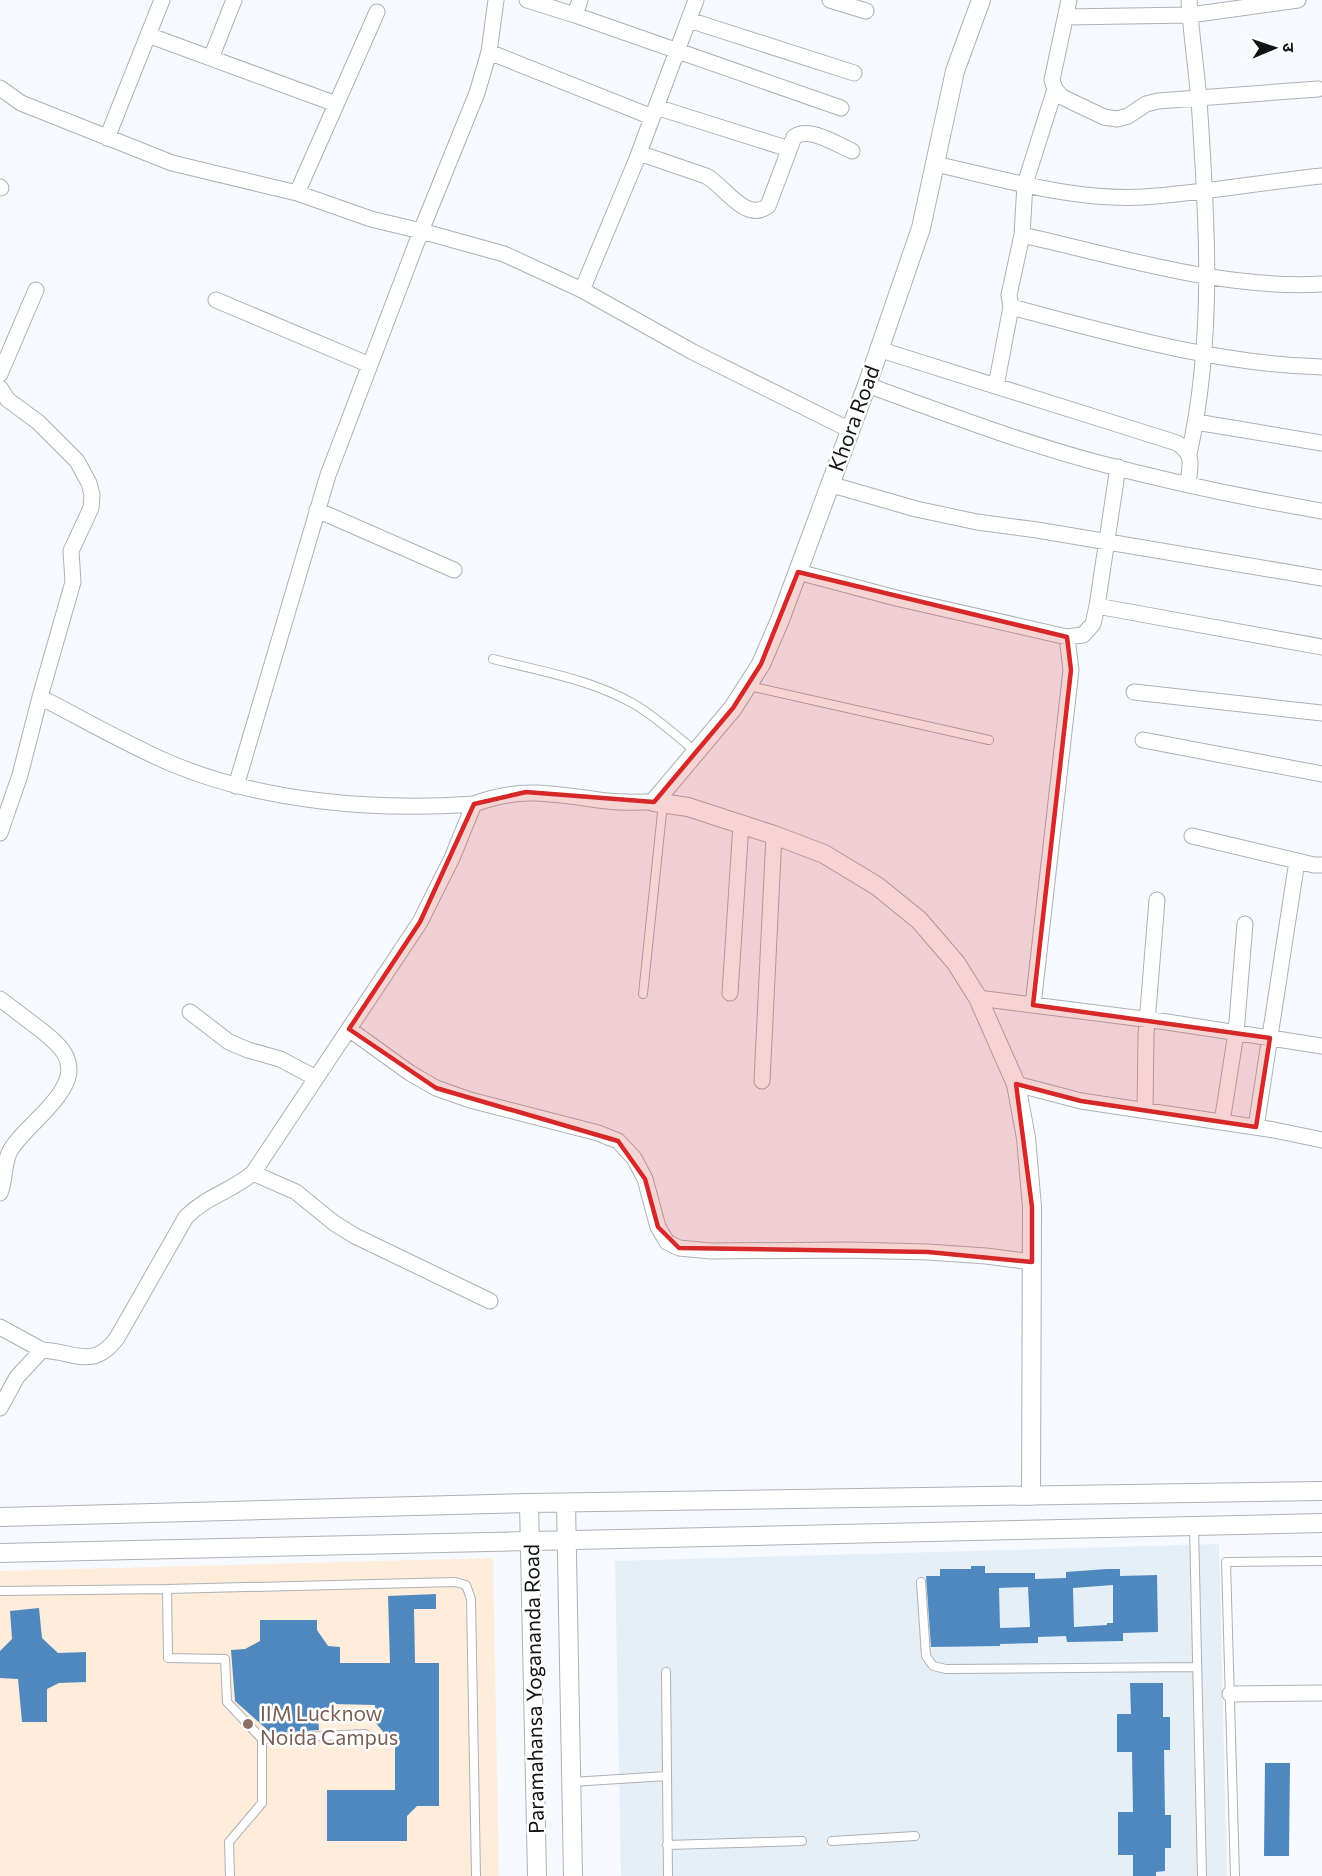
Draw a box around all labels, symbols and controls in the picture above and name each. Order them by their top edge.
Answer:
north arrow [1244,18,1304,78]
text: उ [1280,42,1299,53]
street label: Khora Road [822,362,884,474]
street label: Paramahansa Yogananda Road [518,1544,548,1834]
place label: IIM Lucknow Noida Campus [260,1700,398,1749]
marker: IIM Lucknow Noida Campus [241,1717,255,1731]

